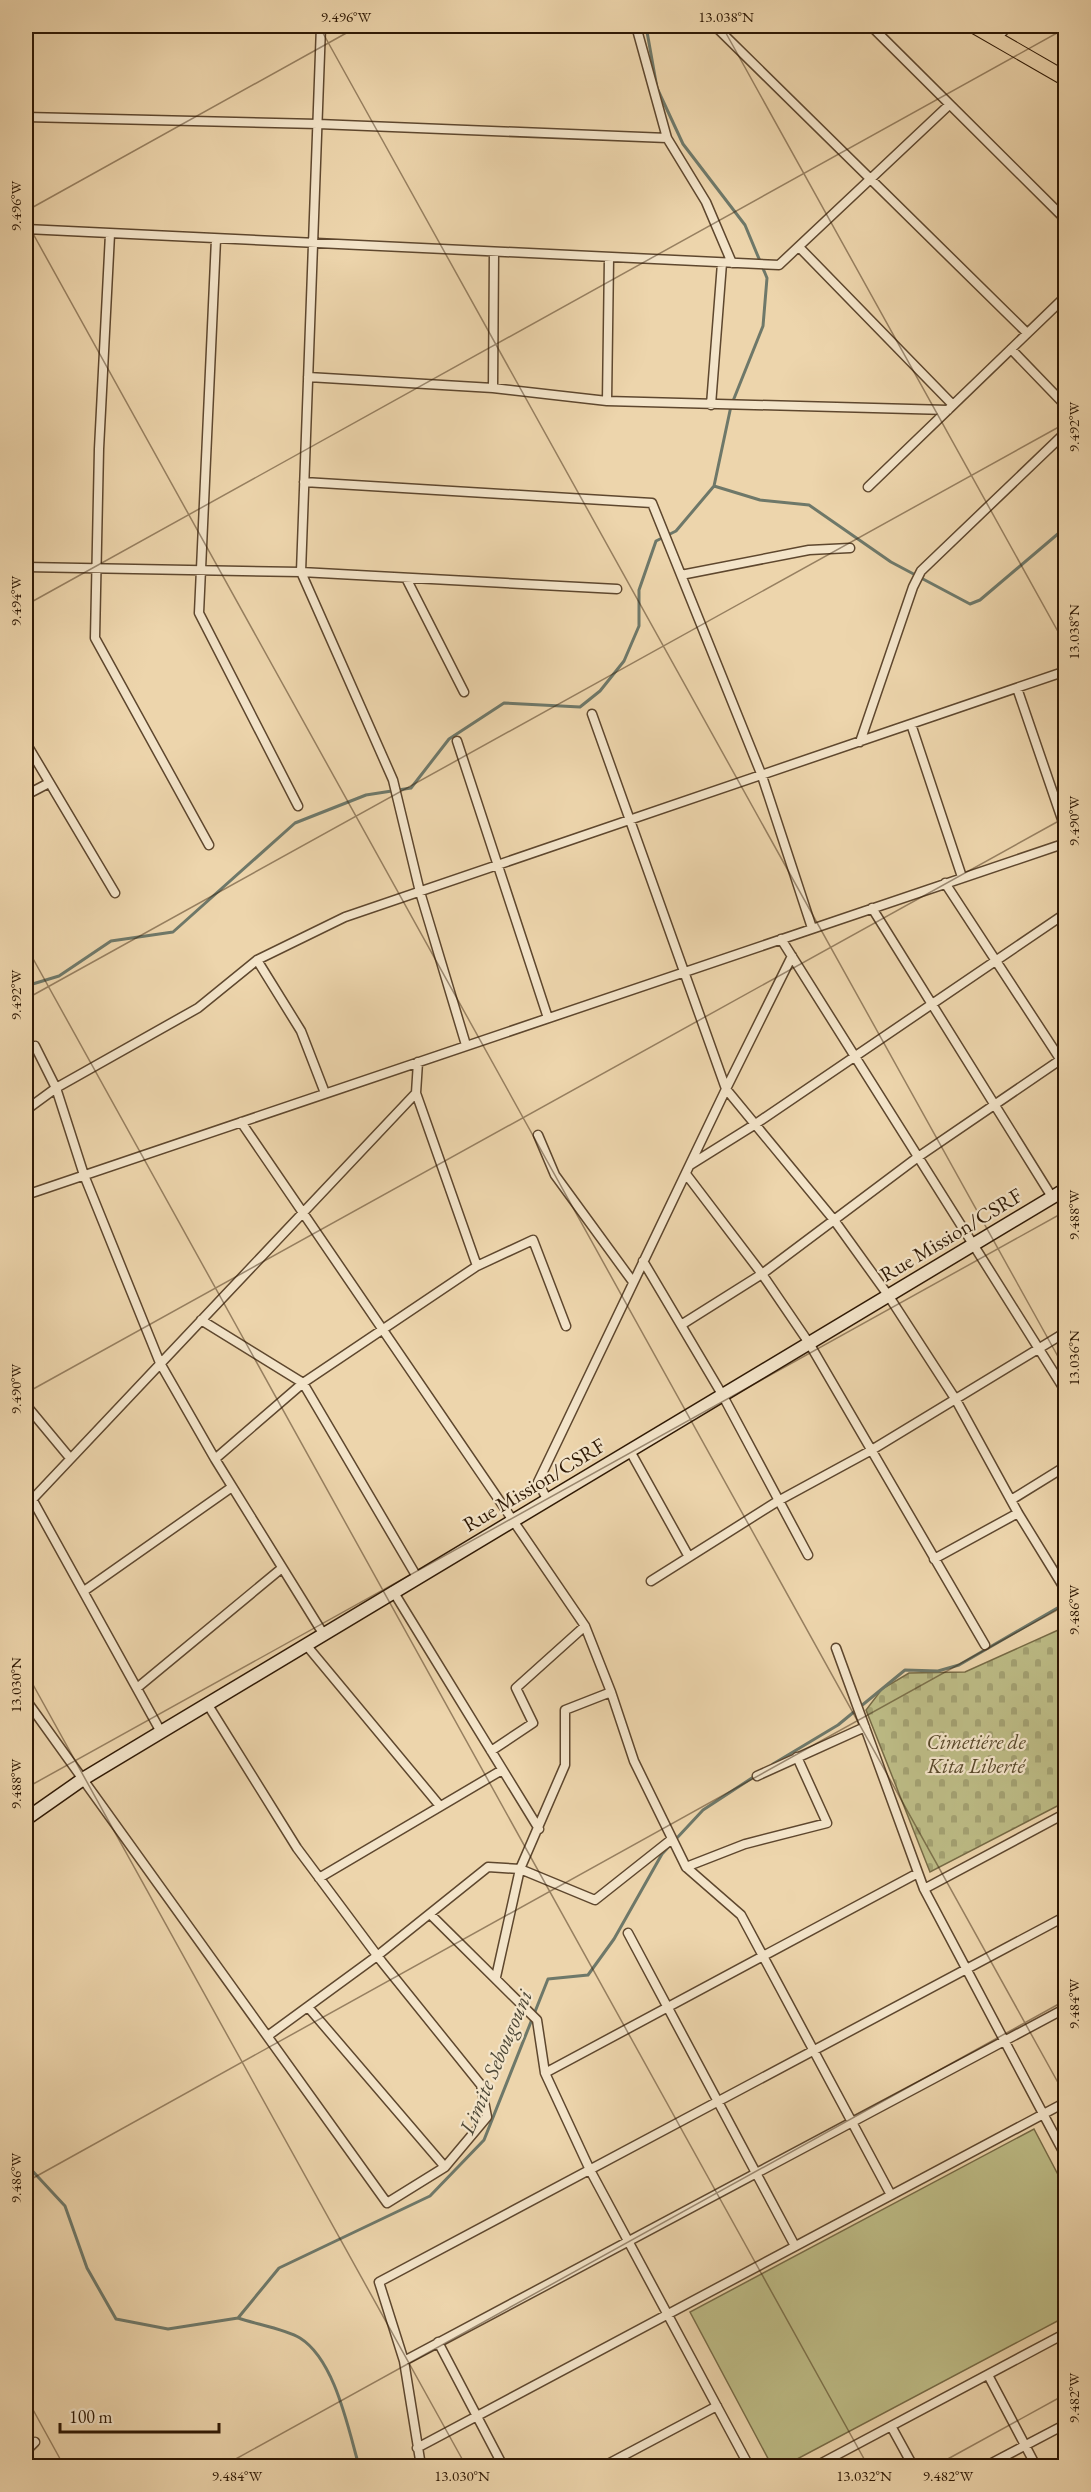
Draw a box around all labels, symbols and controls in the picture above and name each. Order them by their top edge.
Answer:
text: 9.496°W [321,7,371,26]
text: 13.038°N [698,7,754,26]
text: 9.496°W [6,181,25,231]
text: 9.492°W [1064,402,1083,452]
text: 9.494°W [6,576,25,626]
text: 13.038°N [1064,604,1083,660]
text: 9.490°W [1064,796,1083,846]
text: 9.492°W [6,970,25,1020]
street label: Rue Mission/CSRF [875,1181,1027,1288]
text: 9.488°W [1064,1190,1083,1240]
text: 13.036°N [1064,1330,1083,1386]
text: 9.490°W [6,1364,25,1414]
street label: Rue Mission/CSRF [458,1431,610,1538]
text: 9.486°W [1064,1585,1083,1635]
text: 13.030°N [6,1657,25,1713]
park label: Cimetiére de Kita Liberté [926,1728,1026,1779]
text: 9.488°W [6,1759,25,1809]
text: 9.484°W [1064,1979,1083,2029]
water label: Limite Sebougouni [452,1984,540,2140]
text: 9.486°W [6,2153,25,2203]
text: 9.482°W [1064,2373,1083,2423]
scale bar [60,2396,219,2434]
text: 100 m [69,2405,113,2428]
text: 9.484°W [212,2466,262,2485]
text: 13.030°N [434,2466,490,2485]
text: 13.032°N [836,2466,892,2485]
text: 9.482°W [923,2466,973,2485]

